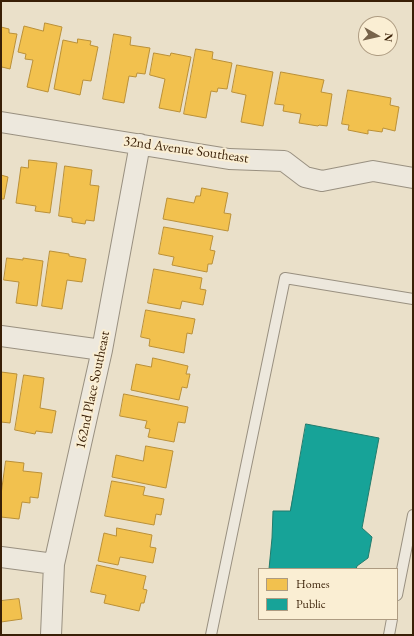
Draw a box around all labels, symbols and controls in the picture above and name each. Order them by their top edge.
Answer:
north arrow [358,16,398,56]
text: N [381,32,396,43]
street label: 32nd Avenue Southeast [122,133,250,167]
street label: 162nd Place Southeast [72,329,114,451]
legend [258,568,398,620]
text: Homes [296,576,330,592]
text: Public [296,596,326,612]

